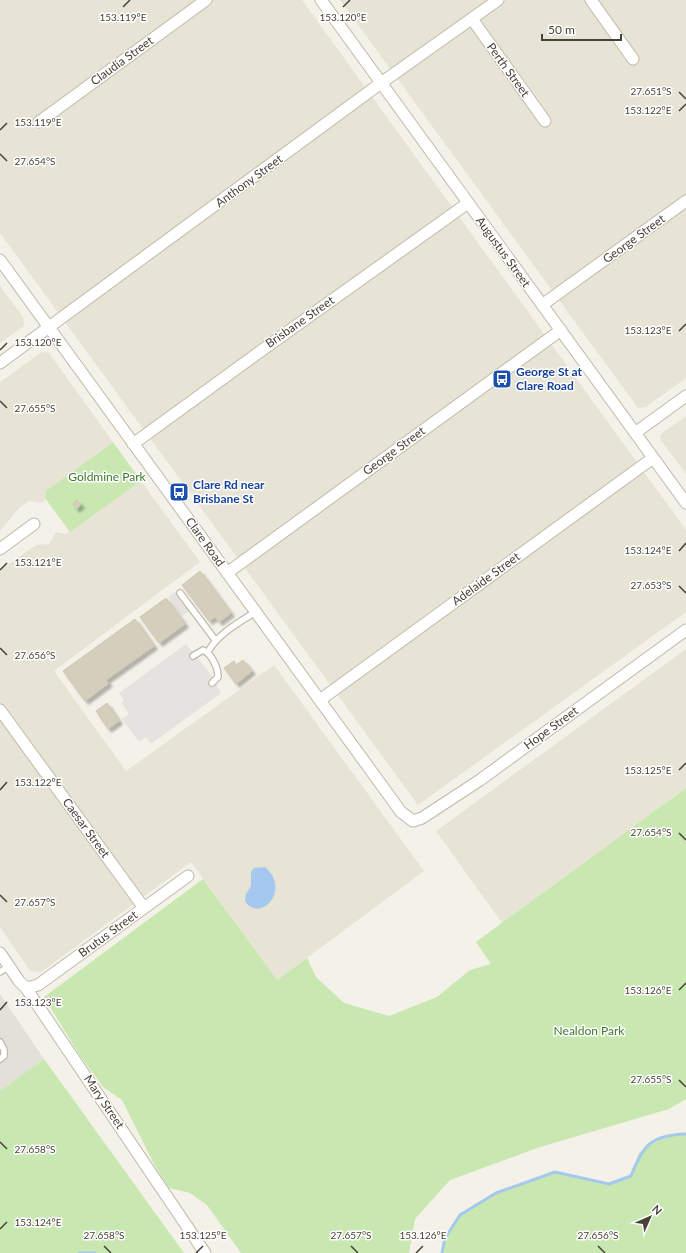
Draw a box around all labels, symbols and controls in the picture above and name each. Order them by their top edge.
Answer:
text: 153.119°E [99,11,147,23]
text: 153.120°E [319,11,367,23]
scale bar [542,16,621,42]
text: 50 m [548,22,575,37]
street label: Claudia Street [87,32,156,88]
street label: Perth Street [484,40,533,100]
text: 27.651°S [631,85,671,97]
text: 153.122°E [624,104,672,116]
text: 153.119°E [14,116,62,128]
street label: Anthony Street [212,151,286,210]
text: 27.654°S [15,155,55,167]
street label: George Street [600,211,668,266]
street label: Augustus Street [473,213,534,291]
street label: Brisbane Street [262,292,338,351]
text: 153.123°E [624,324,672,336]
text: 153.120°E [14,336,62,348]
place label: George St at Clare Road [516,364,583,393]
bus stop icon: George St at Clare Road [491,368,513,390]
text: 27.655°S [15,402,55,414]
street label: George Street [360,423,428,478]
park label: Goldmine Park [68,469,147,484]
place label: Clare Rd near Brisbane St [193,477,265,506]
bus stop icon: Clare Rd near Brisbane St [168,481,190,503]
street label: Clare Road [183,514,228,569]
text: 153.124°E [624,544,672,556]
street label: Adelaide Street [449,548,523,608]
text: 153.121°E [14,556,62,568]
text: 27.653°S [631,579,671,591]
text: 27.656°S [15,649,55,661]
street label: Hope Street [521,702,581,752]
text: 153.125°E [624,764,672,776]
text: 153.122°E [14,776,62,788]
street label: Caesar Street [60,795,114,861]
text: 27.654°S [631,826,671,838]
text: 27.657°S [15,896,55,908]
street label: Brutus Street [75,907,141,960]
text: 153.126°E [624,984,672,996]
text: 153.123°E [14,996,62,1008]
park label: Nealdon Park [554,1023,625,1038]
street label: Mary Street [81,1072,128,1132]
text: 27.655°S [631,1073,671,1085]
text: 27.658°S [15,1143,55,1155]
north arrow [630,1197,670,1237]
text: N [650,1202,665,1217]
text: 153.124°E [14,1216,62,1228]
text: 27.658°S [84,1229,124,1241]
text: 153.125°E [179,1229,227,1241]
text: 27.657°S [331,1229,371,1241]
text: 153.126°E [399,1229,447,1241]
text: 27.656°S [578,1229,618,1241]

